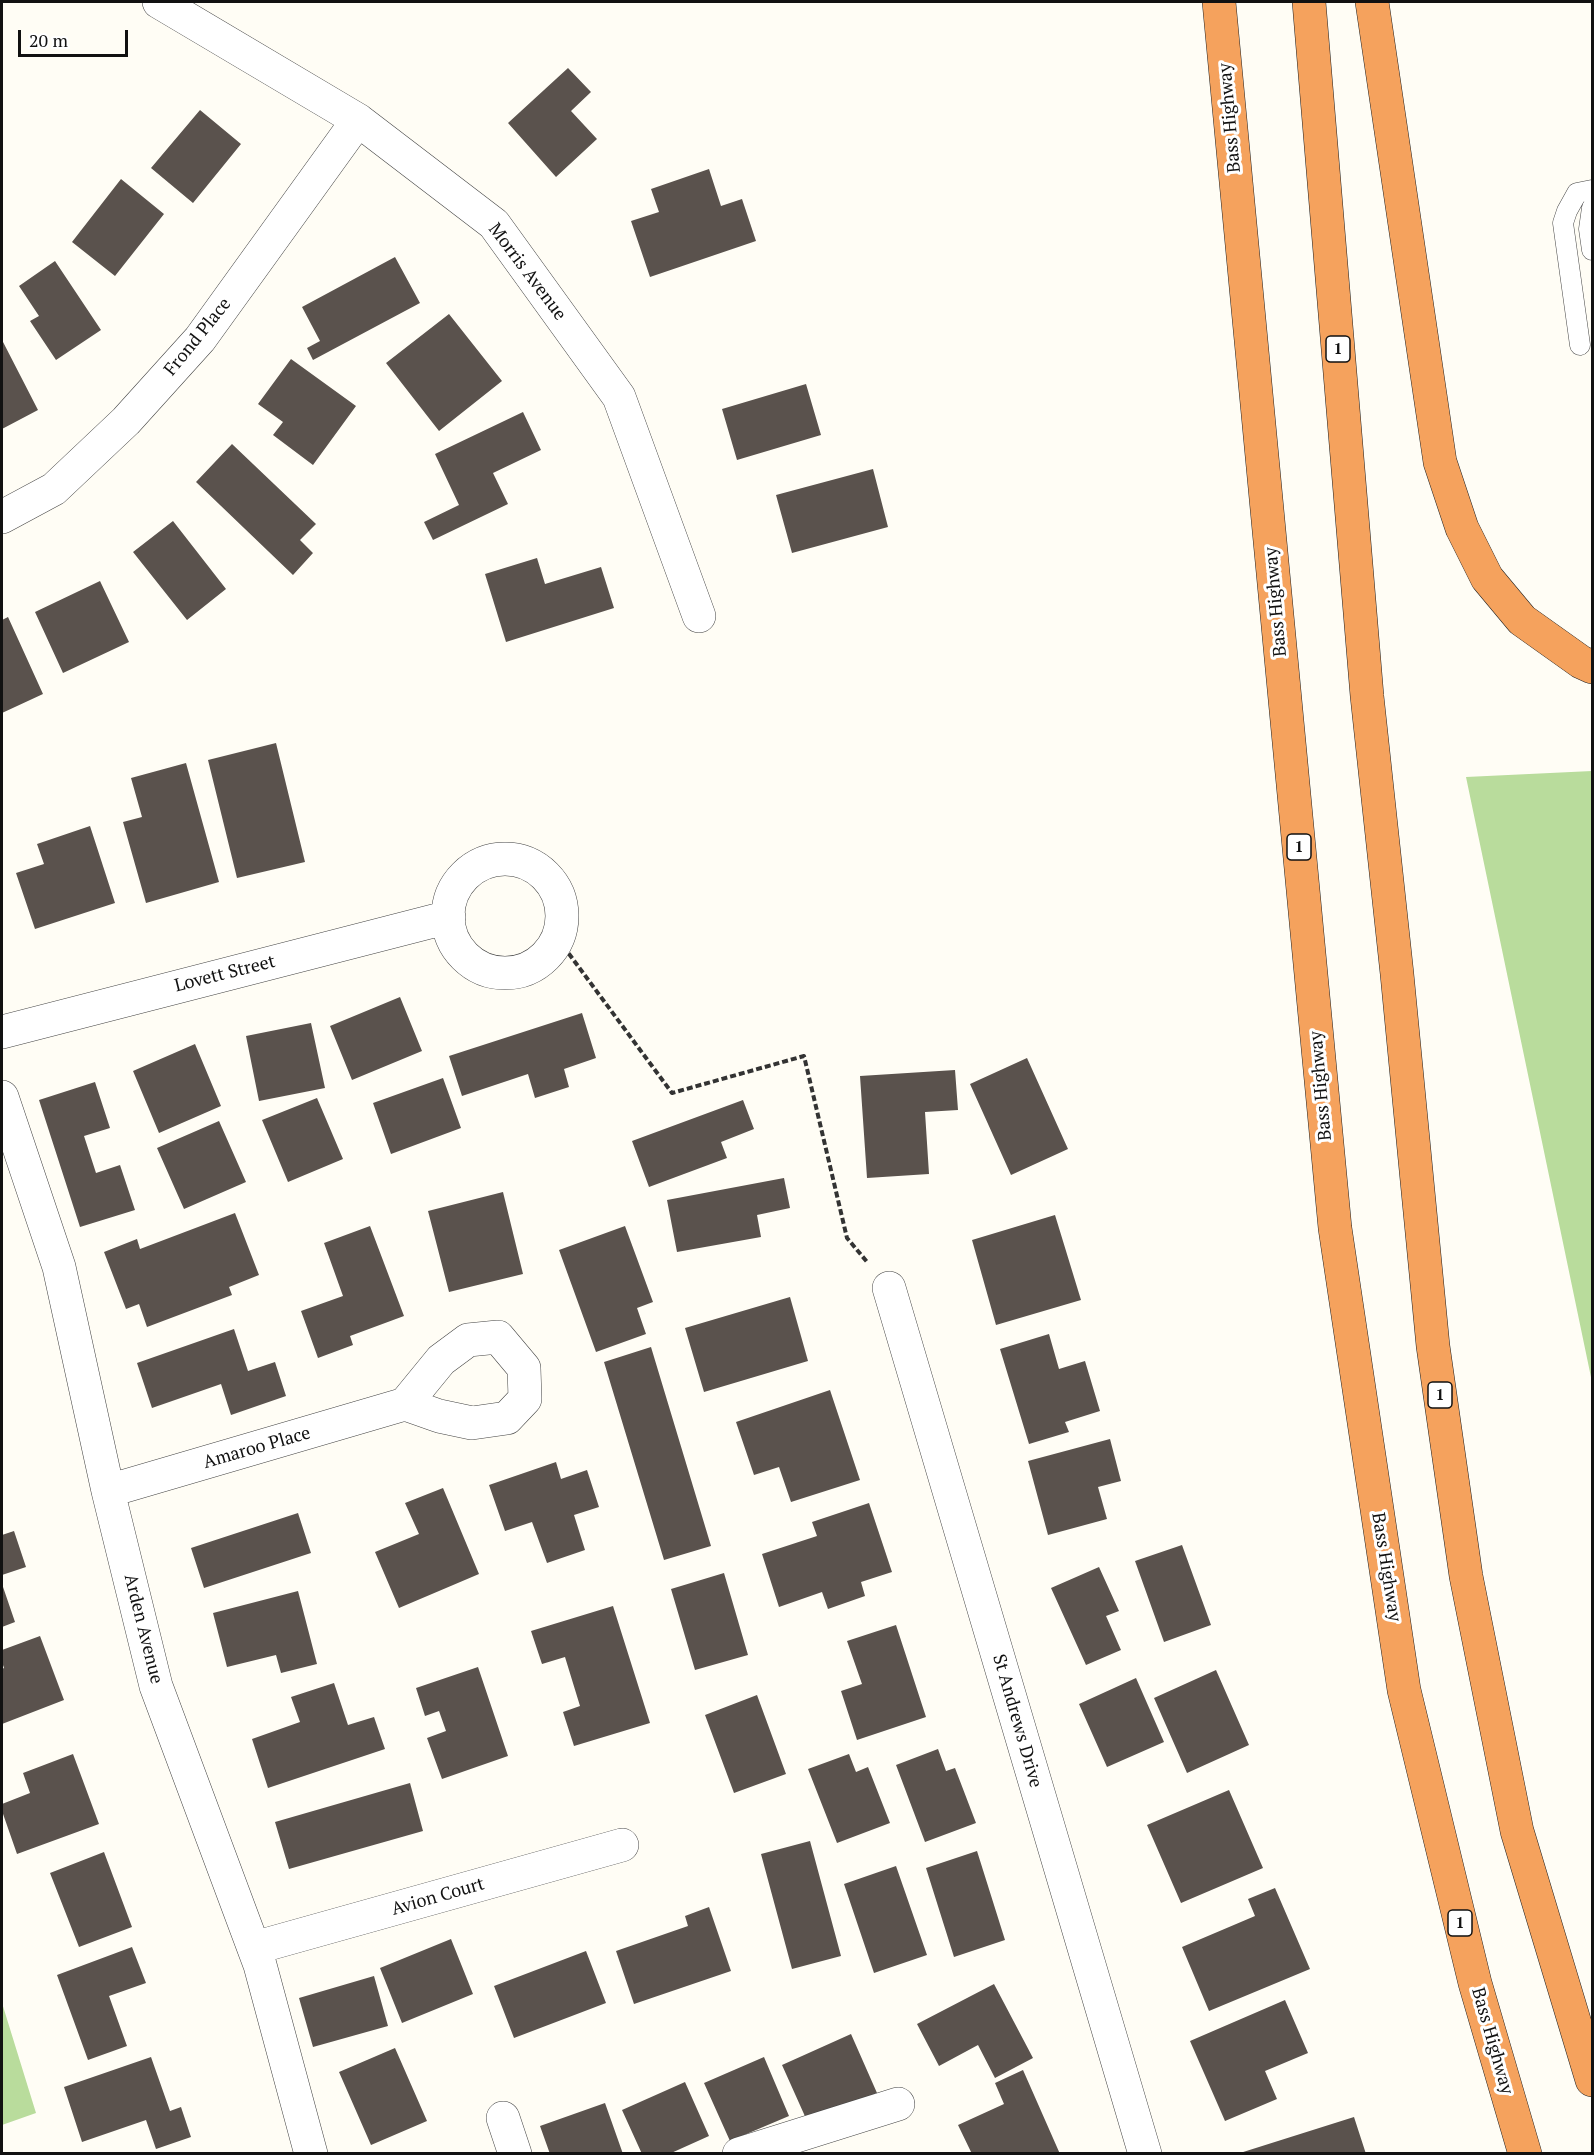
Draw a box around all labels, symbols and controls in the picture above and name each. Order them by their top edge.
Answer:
scale bar [21,18,130,56]
text: 20 m [29,28,68,52]
street label: Bass Highway [1214,62,1246,174]
street label: Morris Avenue [483,219,571,325]
street label: Frond Place [160,294,236,380]
road number: 1 [1326,336,1350,362]
street label: Bass Highway [1260,546,1292,658]
road number: 1 [1287,834,1311,860]
street label: Lovett Street [172,951,278,997]
street label: Bass Highway [1305,1030,1337,1142]
road number: 1 [1428,1382,1452,1408]
street label: Amaroo Place [201,1422,313,1474]
street label: Bass Highway [1367,1511,1405,1623]
street label: Arden Avenue [119,1572,167,1686]
street label: St Andrews Drive [988,1652,1046,1790]
street label: Avion Court [389,1873,487,1921]
road number: 1 [1448,1910,1472,1936]
street label: Bass Highway [1466,1985,1518,2097]

